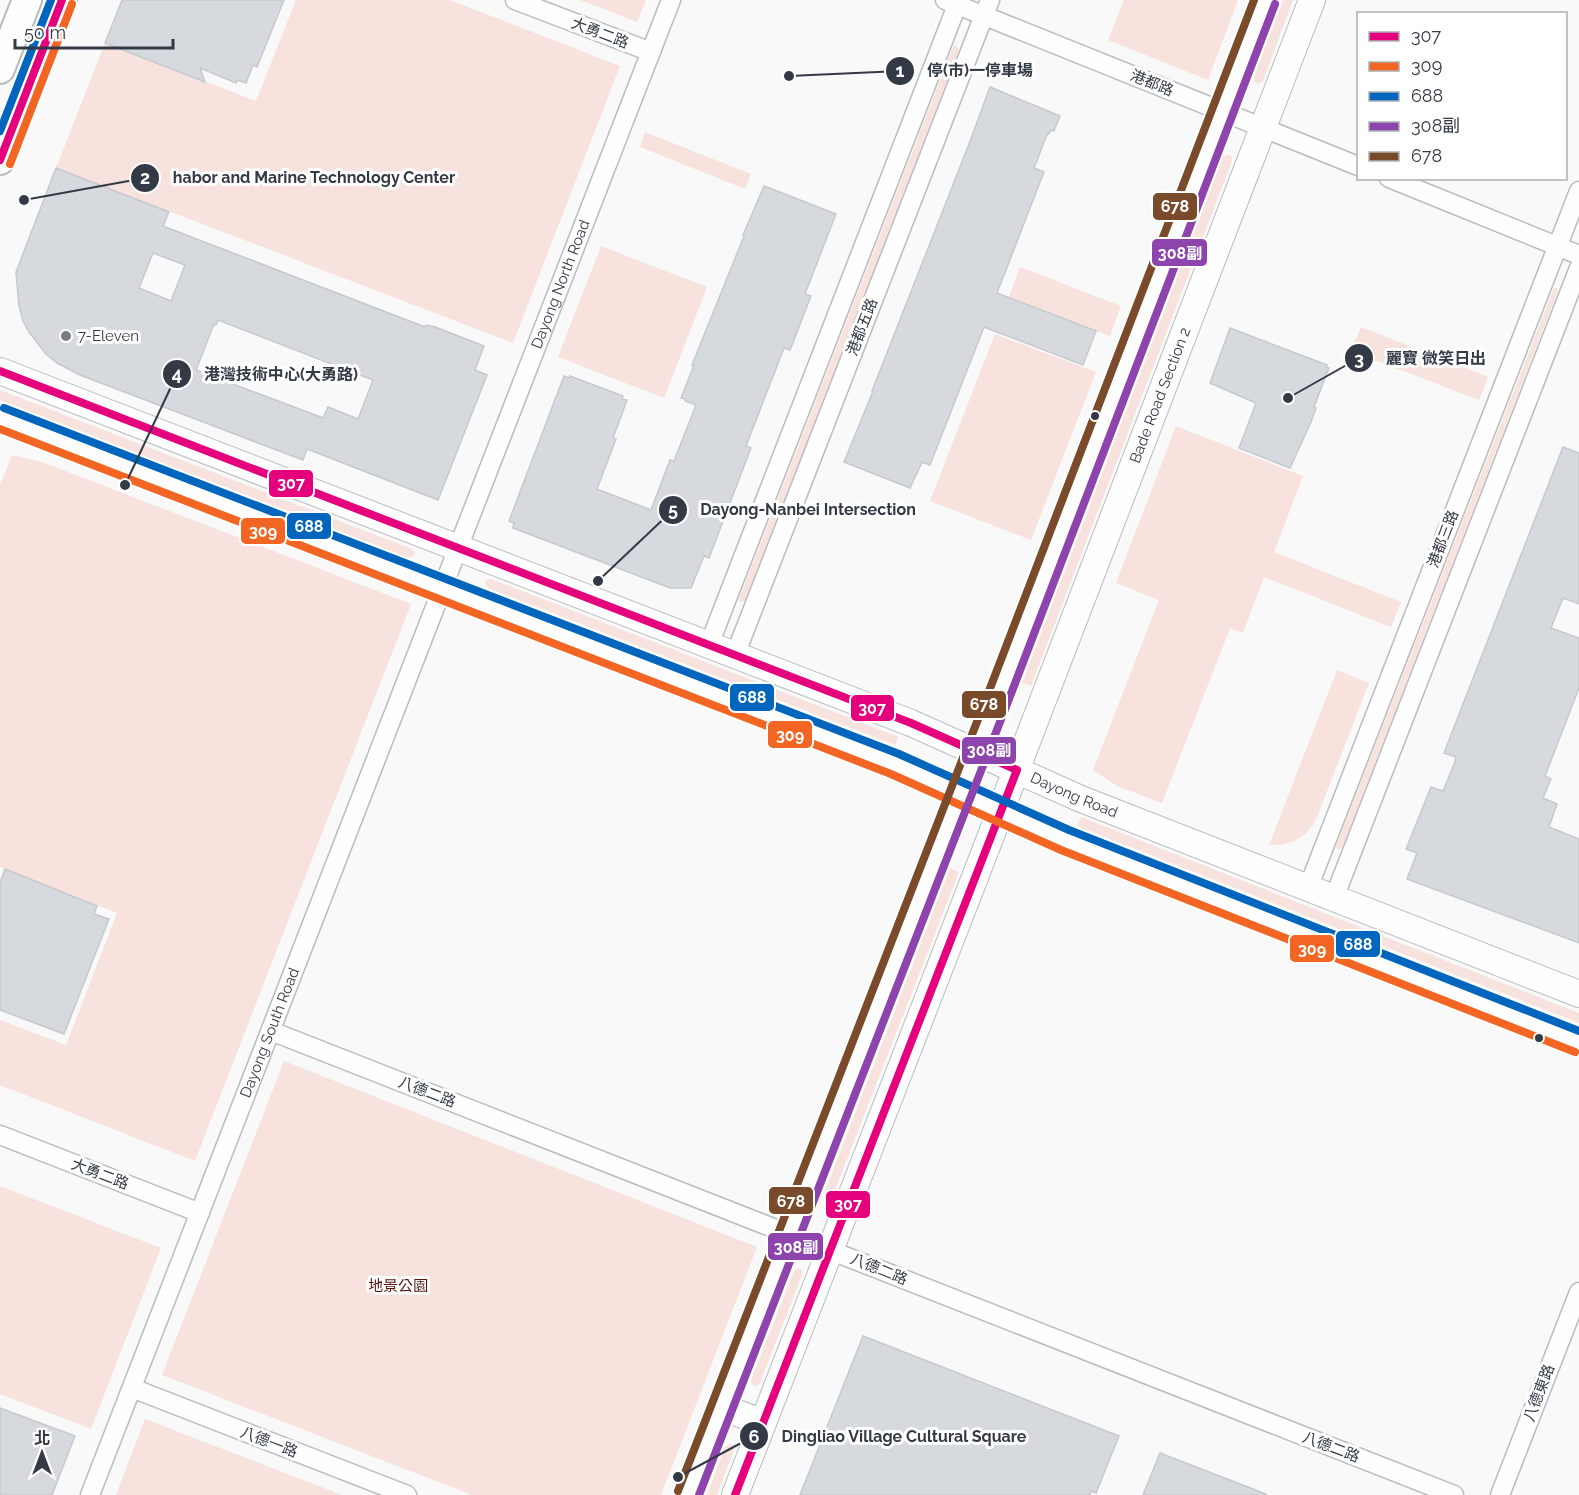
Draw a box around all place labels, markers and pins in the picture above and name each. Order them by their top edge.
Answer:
callout: 停(市)一停車場 [885,54,1045,88]
callout: habor and Marine Technology Center [130,161,467,195]
place label: 7-Eleven [78,327,139,345]
marker: 7-Eleven [59,329,73,343]
callout: 麗寶 微笑日出 [1344,341,1498,375]
callout: 港灣技術中心(大勇路) [162,357,370,391]
unlabelled marker [1089,410,1101,422]
callout: Dayong-Nanbei Intersection [658,493,928,527]
unlabelled marker [1533,1032,1545,1044]
callout: Dingliao Village Cultural Square [739,1419,1039,1453]

